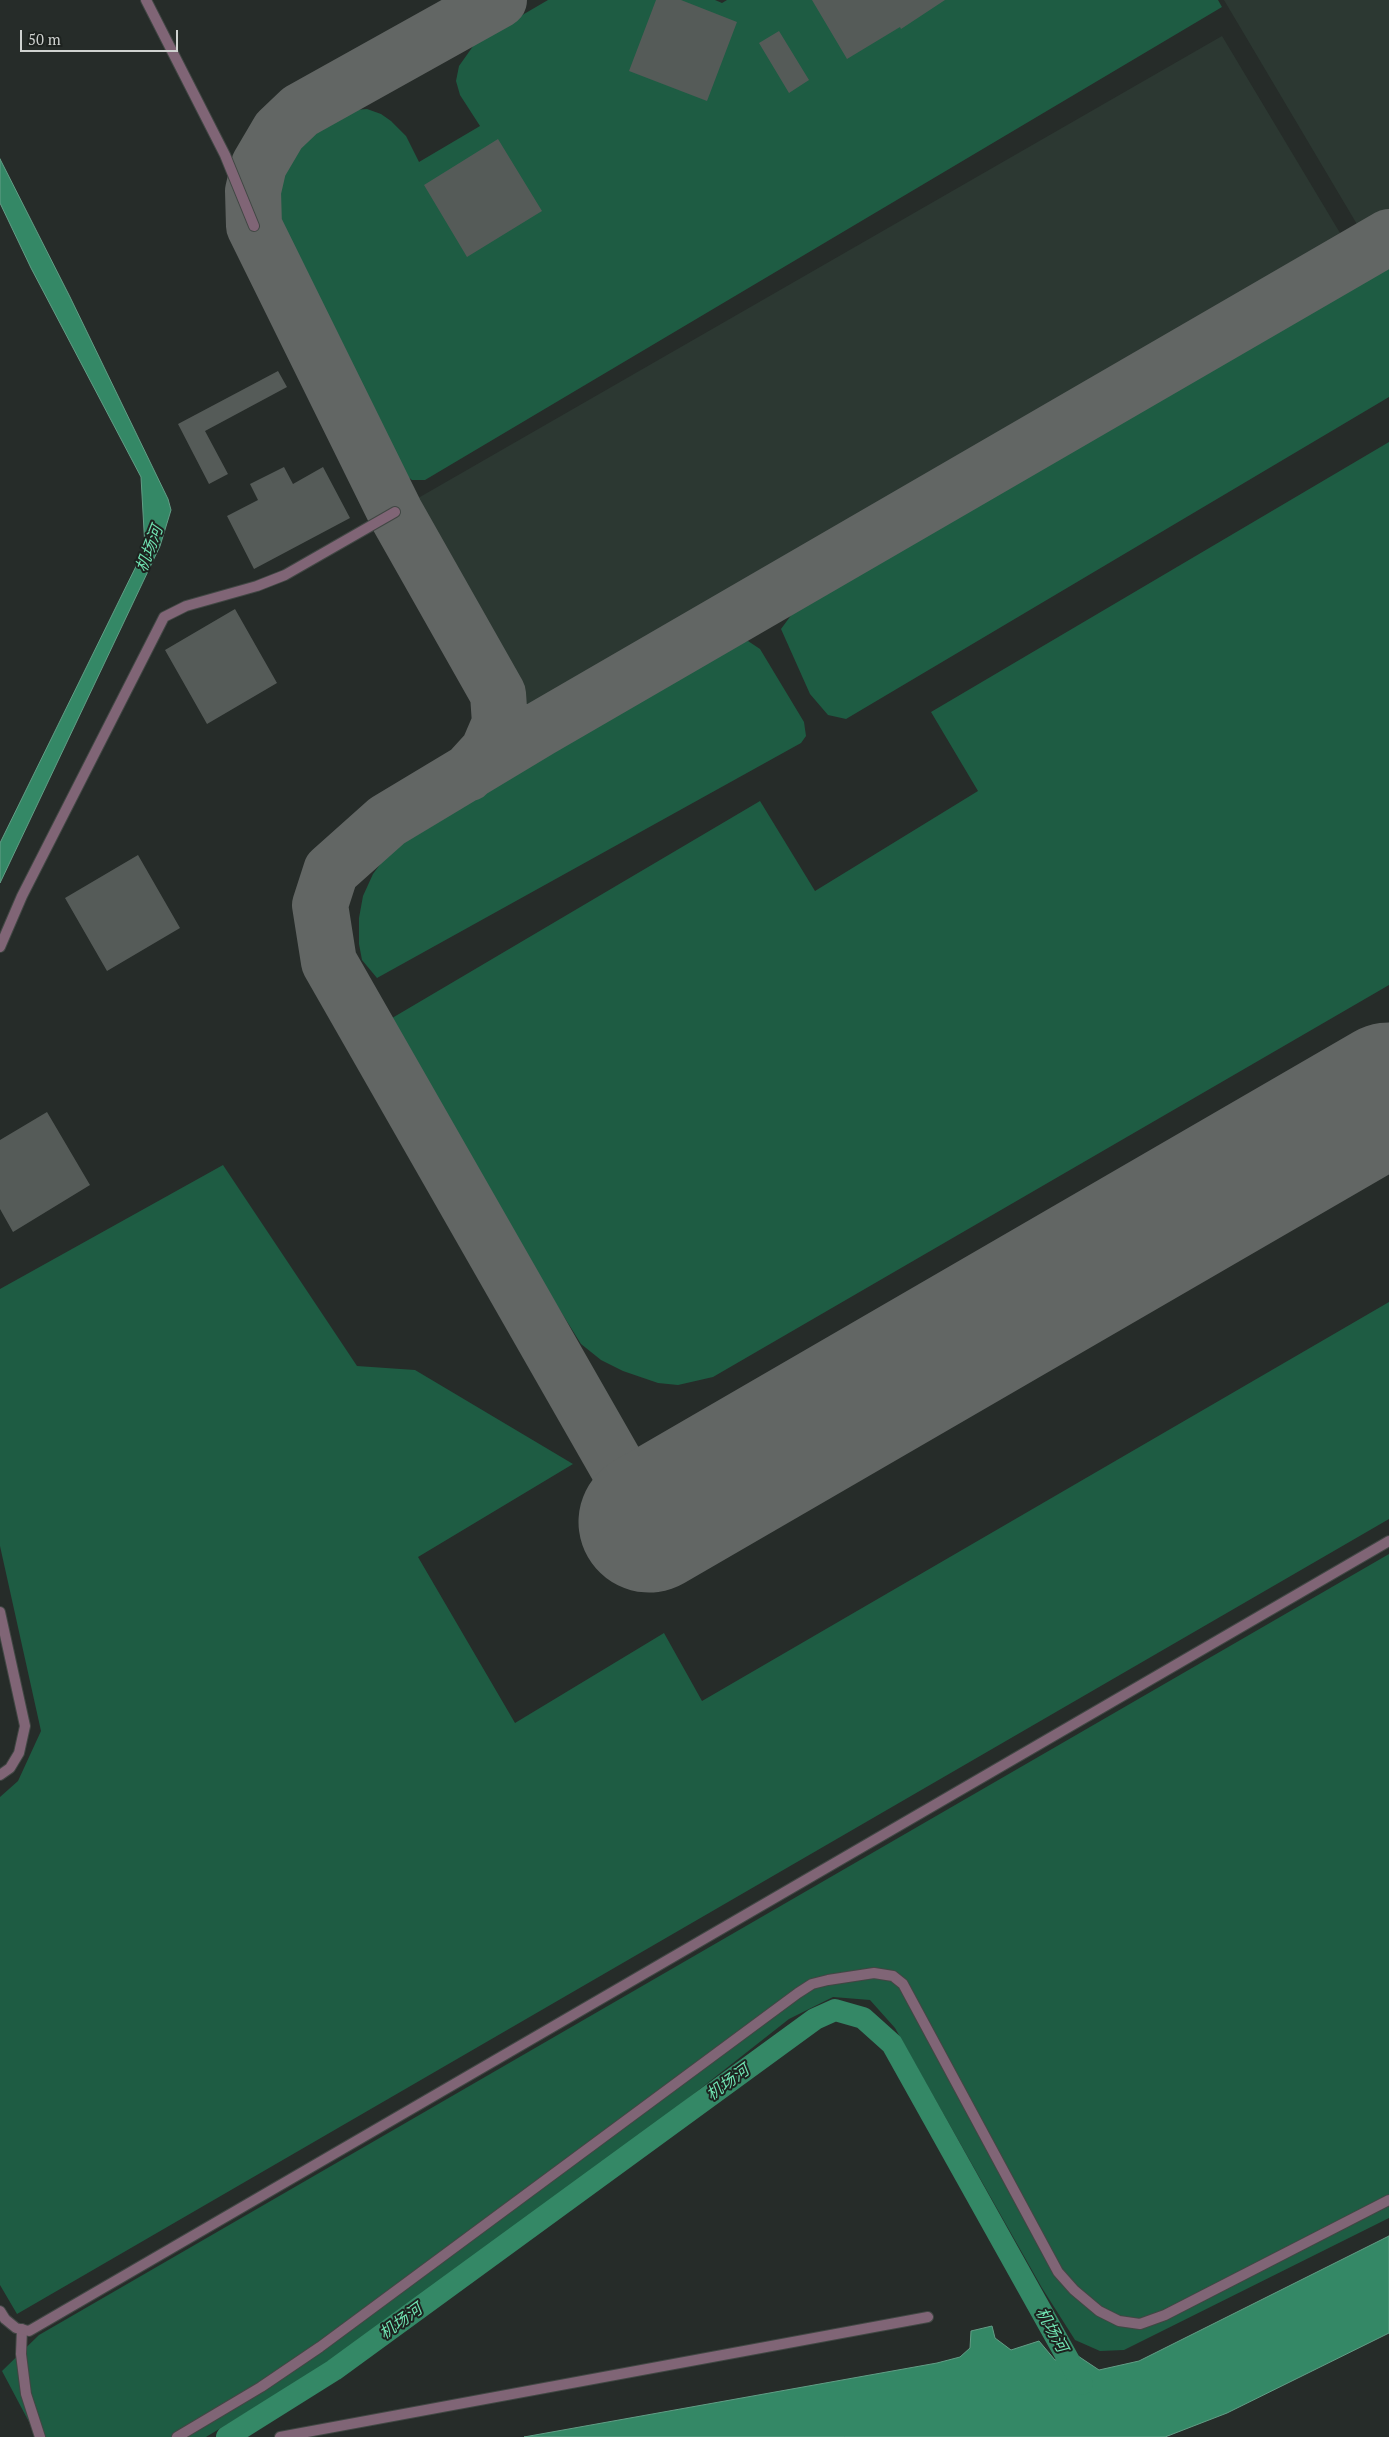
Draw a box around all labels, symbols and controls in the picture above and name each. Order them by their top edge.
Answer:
scale bar [22,20,180,52]
text: 50 m [28,29,61,49]
water label: 机场河 [132,523,168,575]
water label: 机场河 [703,2061,753,2105]
water label: 机场河 [376,2300,426,2344]
water label: 机场河 [1031,2304,1071,2356]

